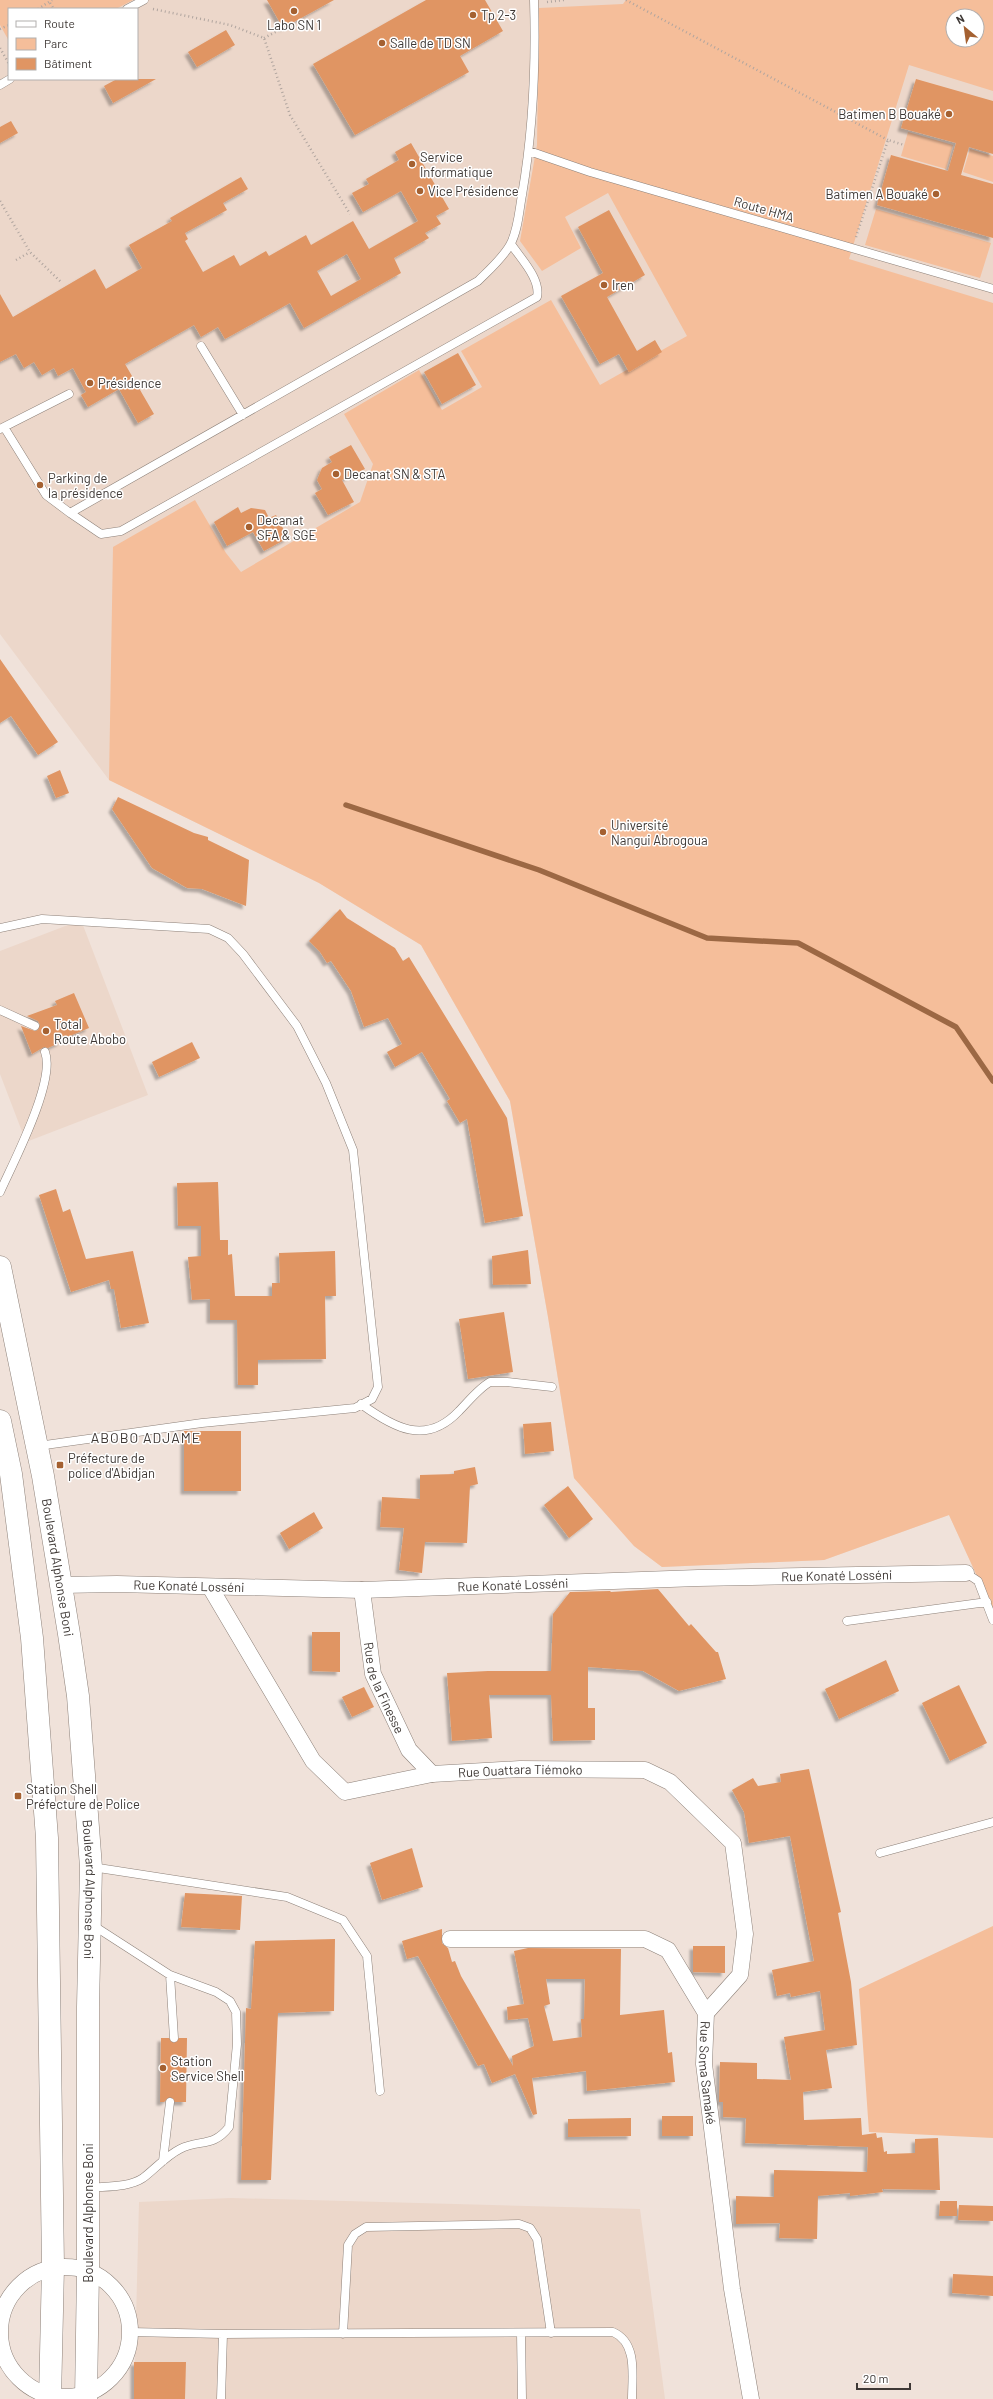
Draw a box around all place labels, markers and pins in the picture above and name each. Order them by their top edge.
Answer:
marker: Labo SN 1 [289,6,299,16]
place label: Tp 2-3 [481,7,516,23]
marker: Tp 2-3 [468,10,478,20]
place label: Labo SN 1 [267,17,321,33]
place label: Salle de TD SN [390,35,471,51]
marker: Salle de TD SN [377,38,387,48]
place label: Batimen B Bouaké [838,106,941,122]
marker: Batimen B Bouaké [944,109,954,119]
place label: Service Informatique [420,149,493,180]
marker: Service Informatique [407,159,417,169]
place label: Vice Présidence [428,183,519,199]
marker: Vice Présidence [415,186,425,196]
place label: Batimen A Bouaké [826,186,928,202]
marker: Batimen A Bouaké [931,189,941,199]
place label: Iren [612,277,634,293]
marker: Iren [599,280,609,290]
place label: Présidence [98,375,161,391]
marker: Présidence [85,378,95,388]
place label: Decanat SN & STA [344,466,445,482]
marker: Decanat SN & STA [331,469,341,479]
place label: Parking de la présidence [48,470,123,501]
marker: Parking de la présidence [35,480,45,490]
place label: Decanat SFA & SGE [257,512,317,543]
marker: Decanat SFA & SGE [244,522,254,532]
place label: Université Nangui Abrogoua [611,817,708,848]
marker: Université Nangui Abrogoua [598,827,608,837]
place label: Total Route Abobo [54,1016,126,1047]
marker: Total Route Abobo [41,1026,51,1036]
place label: Préfecture de police d'Abidjan [68,1450,155,1481]
marker: Préfecture de police d'Abidjan [55,1460,65,1470]
place label: Station Shell Préfecture de Police [26,1781,140,1812]
marker: Station Shell Préfecture de Police [13,1791,23,1801]
place label: Station Service Shell [171,2053,244,2084]
marker: Station Service Shell [158,2063,168,2073]

